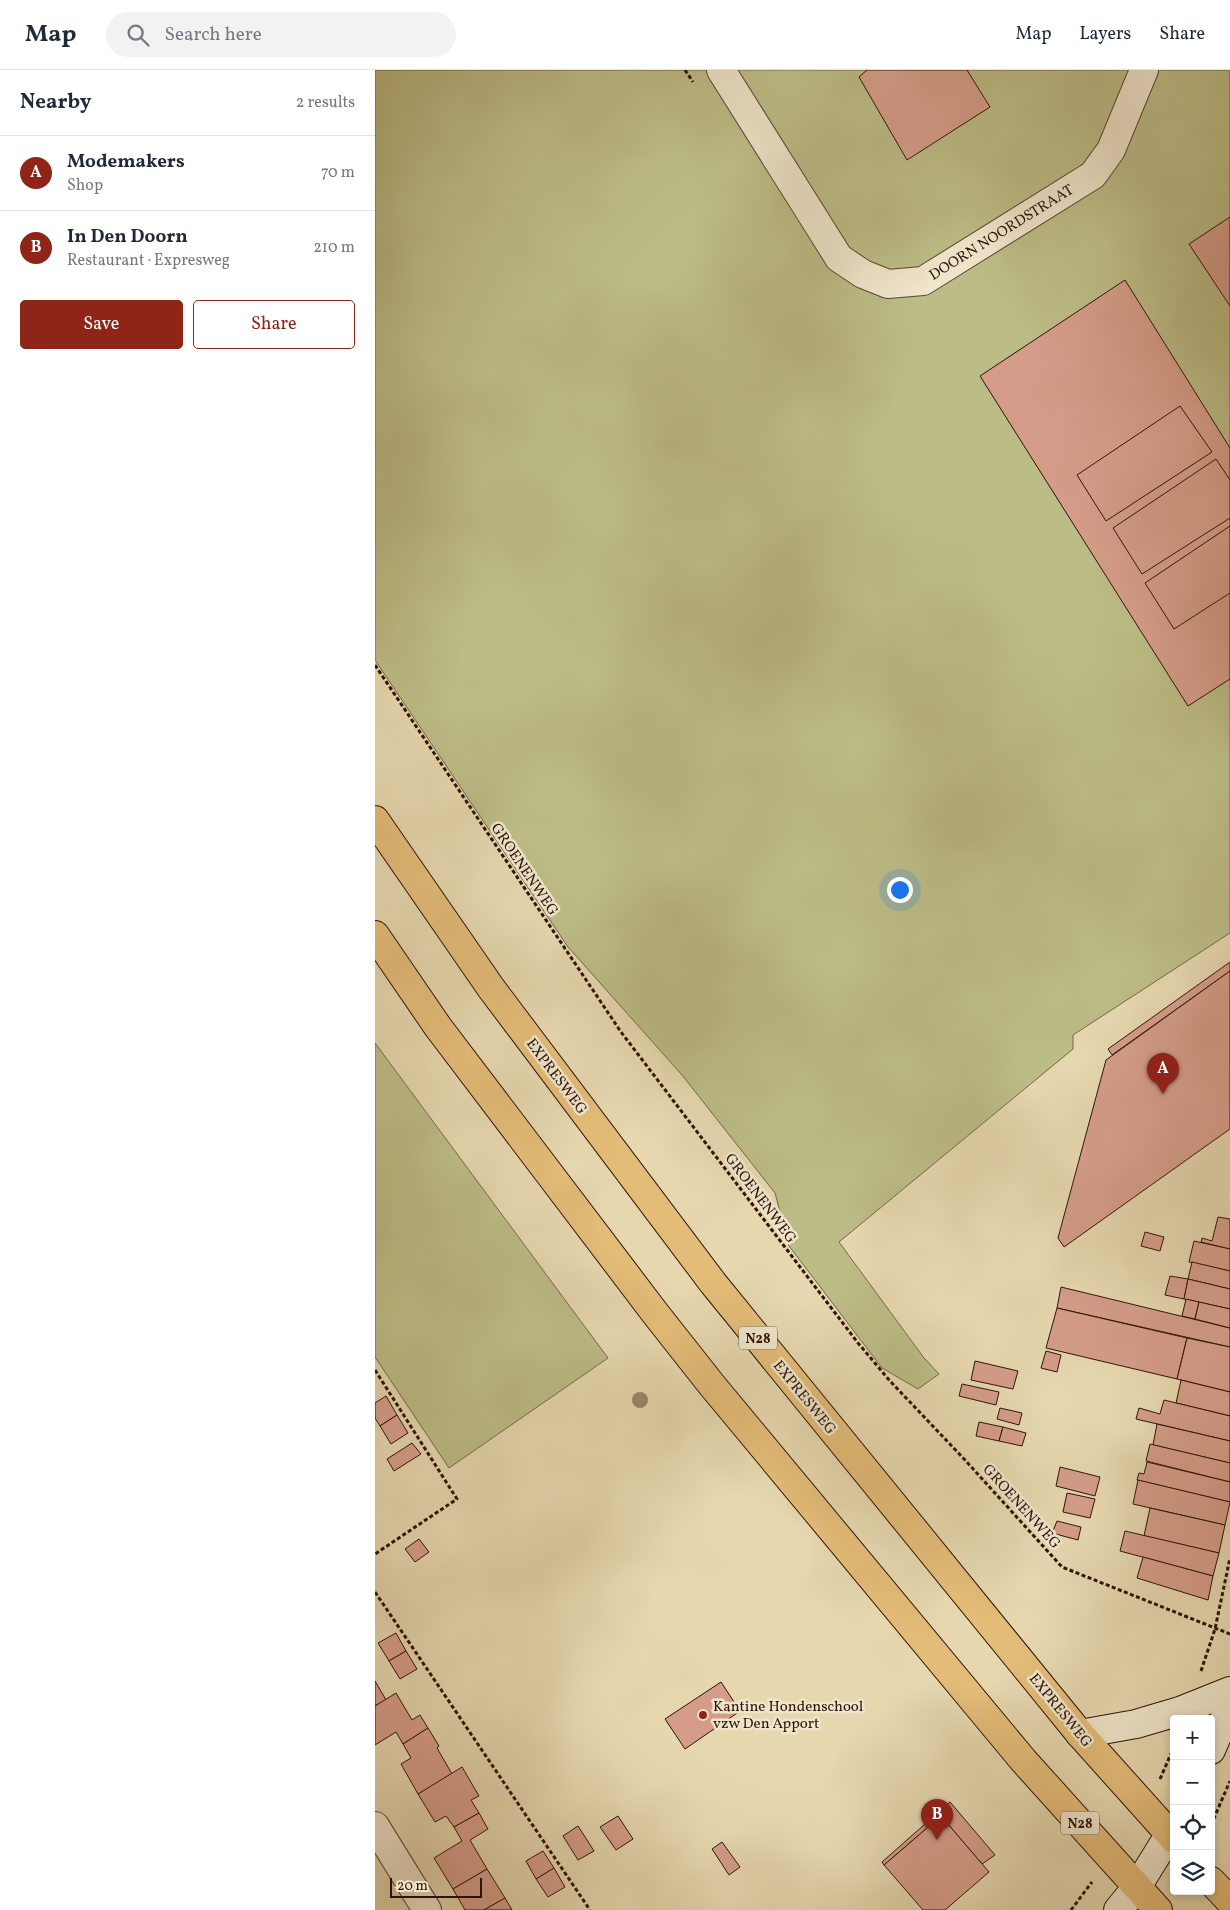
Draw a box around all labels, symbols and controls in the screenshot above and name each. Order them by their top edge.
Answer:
search box [106,12,456,57]
text: Map [25,18,76,52]
icon: search [124,21,152,49]
text: Search here [164,22,262,48]
text: Map [1015,22,1051,47]
text: Layers [1079,22,1131,47]
text: Share [1159,22,1205,47]
text: Nearby [20,88,91,117]
text: 2 results [296,92,355,114]
text: Modemakers [67,149,185,175]
text: A [30,162,42,184]
text: 70 m [321,162,355,184]
text: Shop [67,175,103,197]
street label: DOORN NOORDSTRAAT [926,180,1078,286]
text: In Den Doorn [67,224,188,250]
text: B [31,237,41,259]
text: 210 m [313,237,355,259]
text: Restaurant · Expresweg [67,250,230,272]
button: Save [20,300,183,349]
button: Share [193,300,355,349]
street label: GROENENWEG [485,819,563,920]
your location [887,877,913,903]
street label: EXPRESWEG [520,1035,591,1119]
pin: A [1147,1053,1179,1094]
street label: GROENENWEG [719,1150,801,1248]
road number: N28 [739,1326,777,1350]
street label: EXPRESWEG [767,1356,840,1440]
street label: GROENENWEG [977,1460,1065,1554]
street label: EXPRESWEG [1023,1669,1096,1753]
place label: Kantine Hondenschool vzw Den Apport [713,1697,863,1735]
marker: Kantine Hondenschool vzw Den Apport [697,1709,709,1721]
map controls [1170,1715,1215,1895]
button: + [1170,1715,1215,1760]
button: − [1170,1760,1215,1805]
pin: B [921,1799,953,1840]
button: locate [1170,1805,1215,1850]
road number: N28 [1061,1812,1099,1835]
button: layers [1170,1850,1215,1895]
scale bar [390,1875,483,1898]
text: 20 m [397,1877,428,1896]

